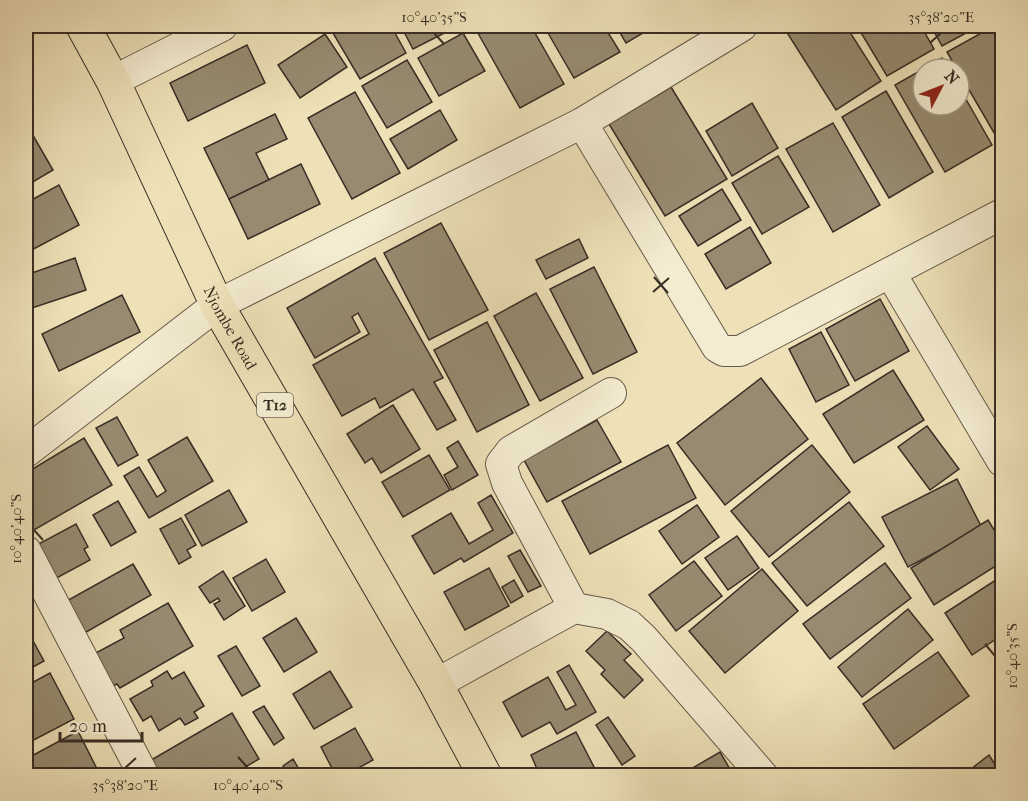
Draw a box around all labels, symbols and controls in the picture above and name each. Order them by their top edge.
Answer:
text: 10°40'35"S [401,8,467,26]
text: 35°38'20"E [908,8,974,26]
north arrow [911,57,971,117]
text: N [941,66,963,89]
street label: Njombe Road [200,283,262,373]
road number: T12 [257,393,293,417]
text: 10°40'40"S [7,494,25,564]
text: 10°40'35"S [1003,623,1021,689]
scale bar [60,705,142,743]
text: 20 m [69,716,107,737]
text: 35°38'20"E [92,776,158,794]
text: 10°40'40"S [213,776,283,794]

